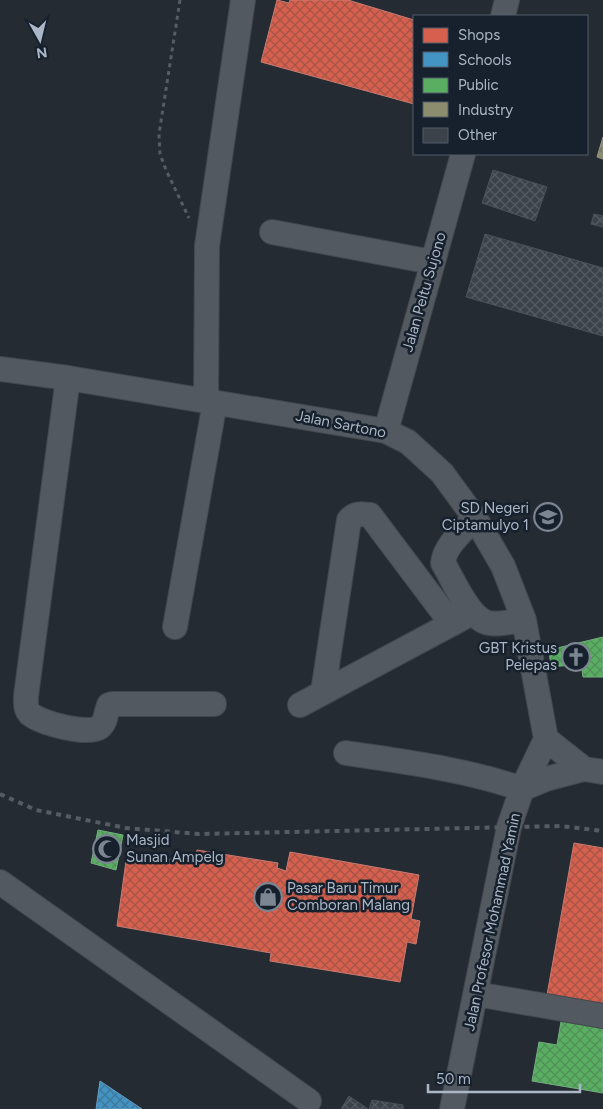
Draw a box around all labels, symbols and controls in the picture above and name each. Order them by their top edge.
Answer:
north arrow [15,15,65,65]
legend [413,15,588,155]
text: Shops [458,26,500,44]
text: N [35,43,48,62]
text: Schools [458,51,511,69]
text: Public [458,76,499,94]
text: Industry [458,101,513,119]
text: Other [458,126,497,144]
street label: Jalan Peltu Sujono [398,230,450,354]
street label: Jalan Sartono [294,406,388,442]
place label: SD Negeri Ciptamulyo 1 [442,499,529,534]
school or university icon: SD Negeri Ciptamulyo 1 [533,502,563,532]
place label: GBT Kristus Pelepas [479,639,557,674]
church icon: GBT Kristus Pelepas [561,642,591,672]
street label: Jalan Profesor Mohammad Yamin [460,811,524,1033]
place label: Masjid Sunan Ampelg [126,831,224,866]
mosque icon: Masjid Sunan Ampelg [92,834,122,864]
place label: Pasar Baru Timur Comboran Malang [287,879,410,914]
shop icon: Pasar Baru Timur Comboran Malang [253,882,283,912]
scale bar [428,1062,580,1094]
text: 50 m [436,1070,471,1088]

